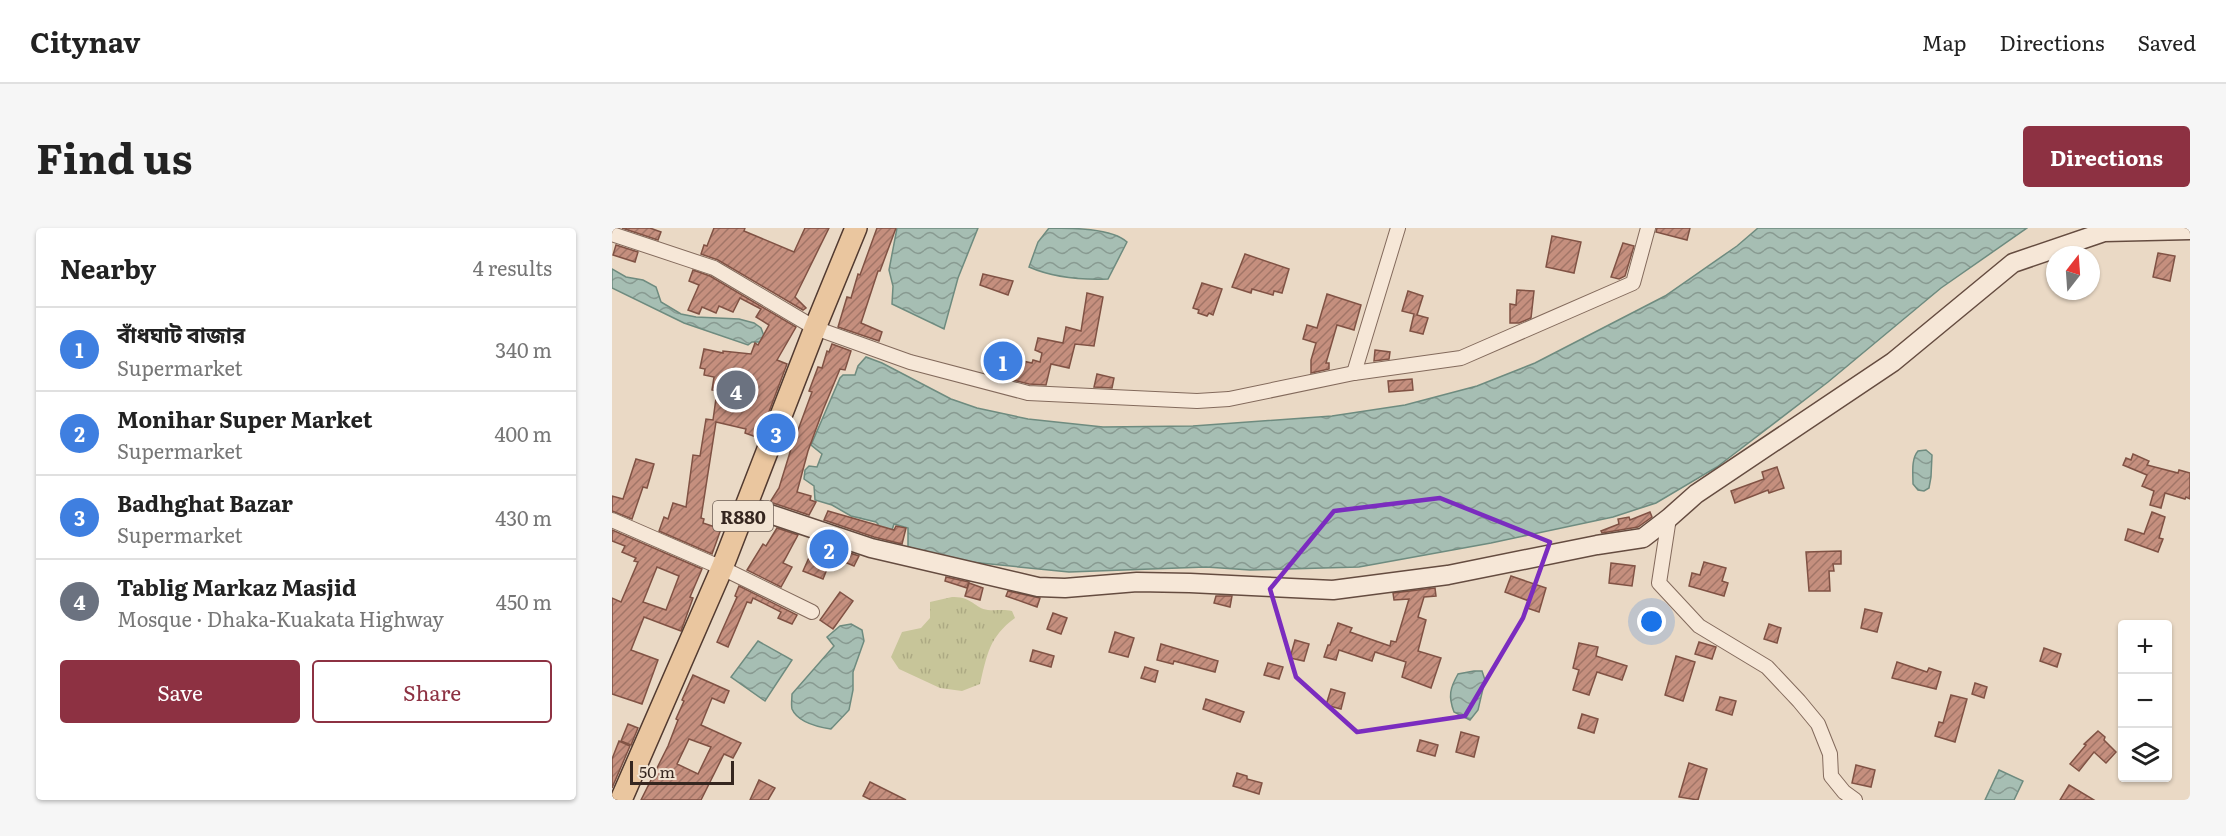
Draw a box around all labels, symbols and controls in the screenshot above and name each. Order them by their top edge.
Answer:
text: Citynav [30,20,140,62]
text: Map [1922,26,1967,57]
text: Directions [2000,26,2105,57]
text: Saved [2138,26,2196,57]
text: Find us [36,125,193,187]
button: Directions [2023,126,2190,187]
north arrow [2046,246,2100,300]
text: Nearby [60,248,156,287]
text: 4 results [473,252,552,282]
text: বাঁধঘাট বাজার [117,317,245,350]
text: 1 [75,334,84,364]
text: 340 m [495,334,552,364]
pin: 1 [984,338,1022,384]
text: Supermarket [117,352,243,382]
pin: 4 [716,368,756,412]
text: Monihar Super Market [117,402,372,435]
pin: 3 [756,410,796,456]
text: 2 [74,418,85,448]
text: 400 m [494,418,552,448]
text: Supermarket [117,435,243,465]
text: Badhghat Bazar [117,486,293,519]
road number: R880 [713,501,773,531]
text: 3 [74,502,85,532]
text: 430 m [495,502,552,532]
text: Supermarket [117,519,243,549]
pin: 2 [810,526,848,572]
text: Tablig Markaz Masjid [117,570,356,603]
text: 4 [73,586,86,616]
text: 450 m [496,586,552,616]
text: Mosque · Dhaka-Kuakata Highway [117,603,444,633]
your location [1637,607,1666,636]
map controls [2118,620,2172,782]
button: + [2118,620,2172,674]
button: Save [60,660,300,723]
button: Share [312,660,552,723]
button: − [2118,674,2172,728]
button: layers [2118,728,2172,782]
scale bar [630,758,734,786]
text: 50 m [639,759,675,783]

